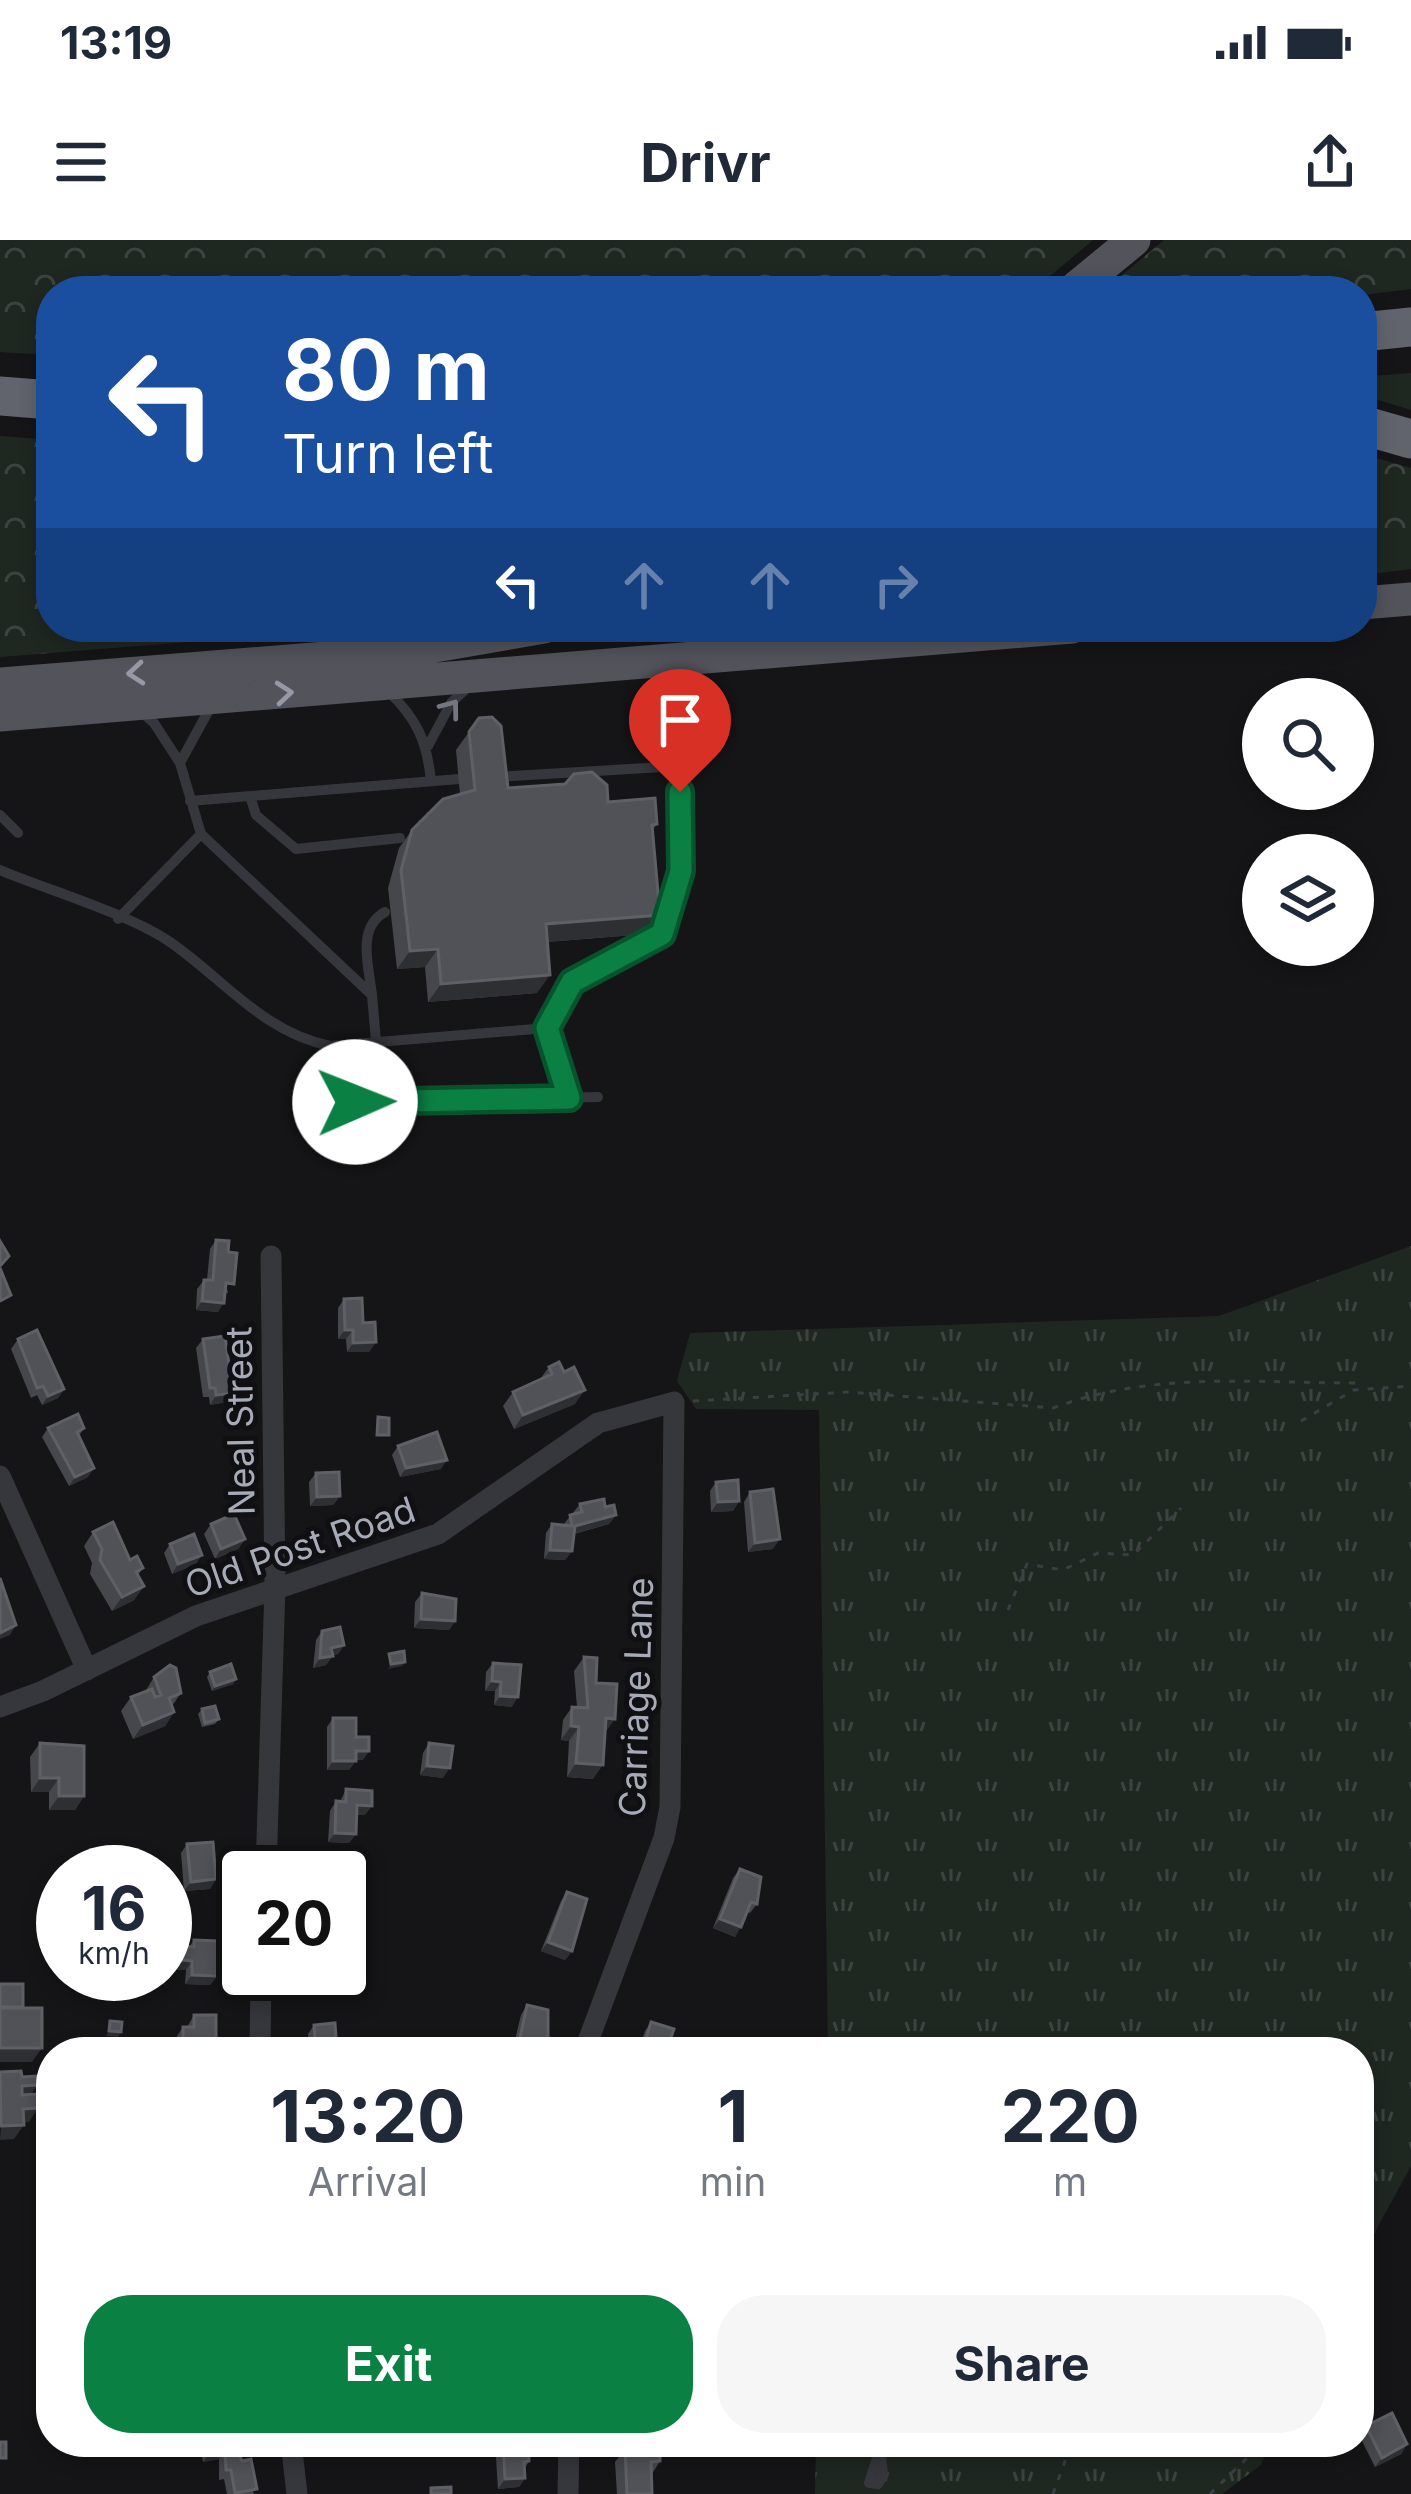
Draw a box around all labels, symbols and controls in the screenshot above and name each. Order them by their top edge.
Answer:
text: 13:19 [60,15,172,70]
icon: menu [48,129,114,195]
icon: share [1297,129,1363,195]
text: Drivr [640,130,771,195]
text: 80 m [282,319,490,420]
icon: left [84,324,240,480]
text: Turn left [282,421,493,486]
icon: left [485,552,551,618]
icon: ahead [611,552,677,618]
icon: ahead [737,552,803,618]
icon: right [863,552,929,618]
one-way arrow [126,660,145,685]
pin [629,669,731,792]
map controls [1242,678,1374,966]
button: search [1242,678,1374,810]
one-way arrow [275,680,294,706]
icon: arrive [647,687,713,753]
one-way arrow [437,699,459,721]
button: layers [1242,834,1374,966]
position arrow [292,1039,418,1165]
street label: Neal Street [216,1326,264,1516]
street label: Old Post Road [179,1487,421,1607]
street label: Carriage Lane [610,1576,662,1818]
speed limit sign: 20 [216,1845,372,2001]
text: 16 [82,1872,146,1944]
text: km/h [78,1935,150,1971]
text: 13:20 [270,2072,466,2159]
text: 1 [718,2072,749,2159]
text: 220 [1001,2072,1140,2159]
text: Arrival [308,2158,428,2205]
text: min [700,2158,766,2205]
text: m [1053,2158,1087,2205]
button: Exit [84,2295,693,2433]
button: Share [717,2295,1326,2433]

